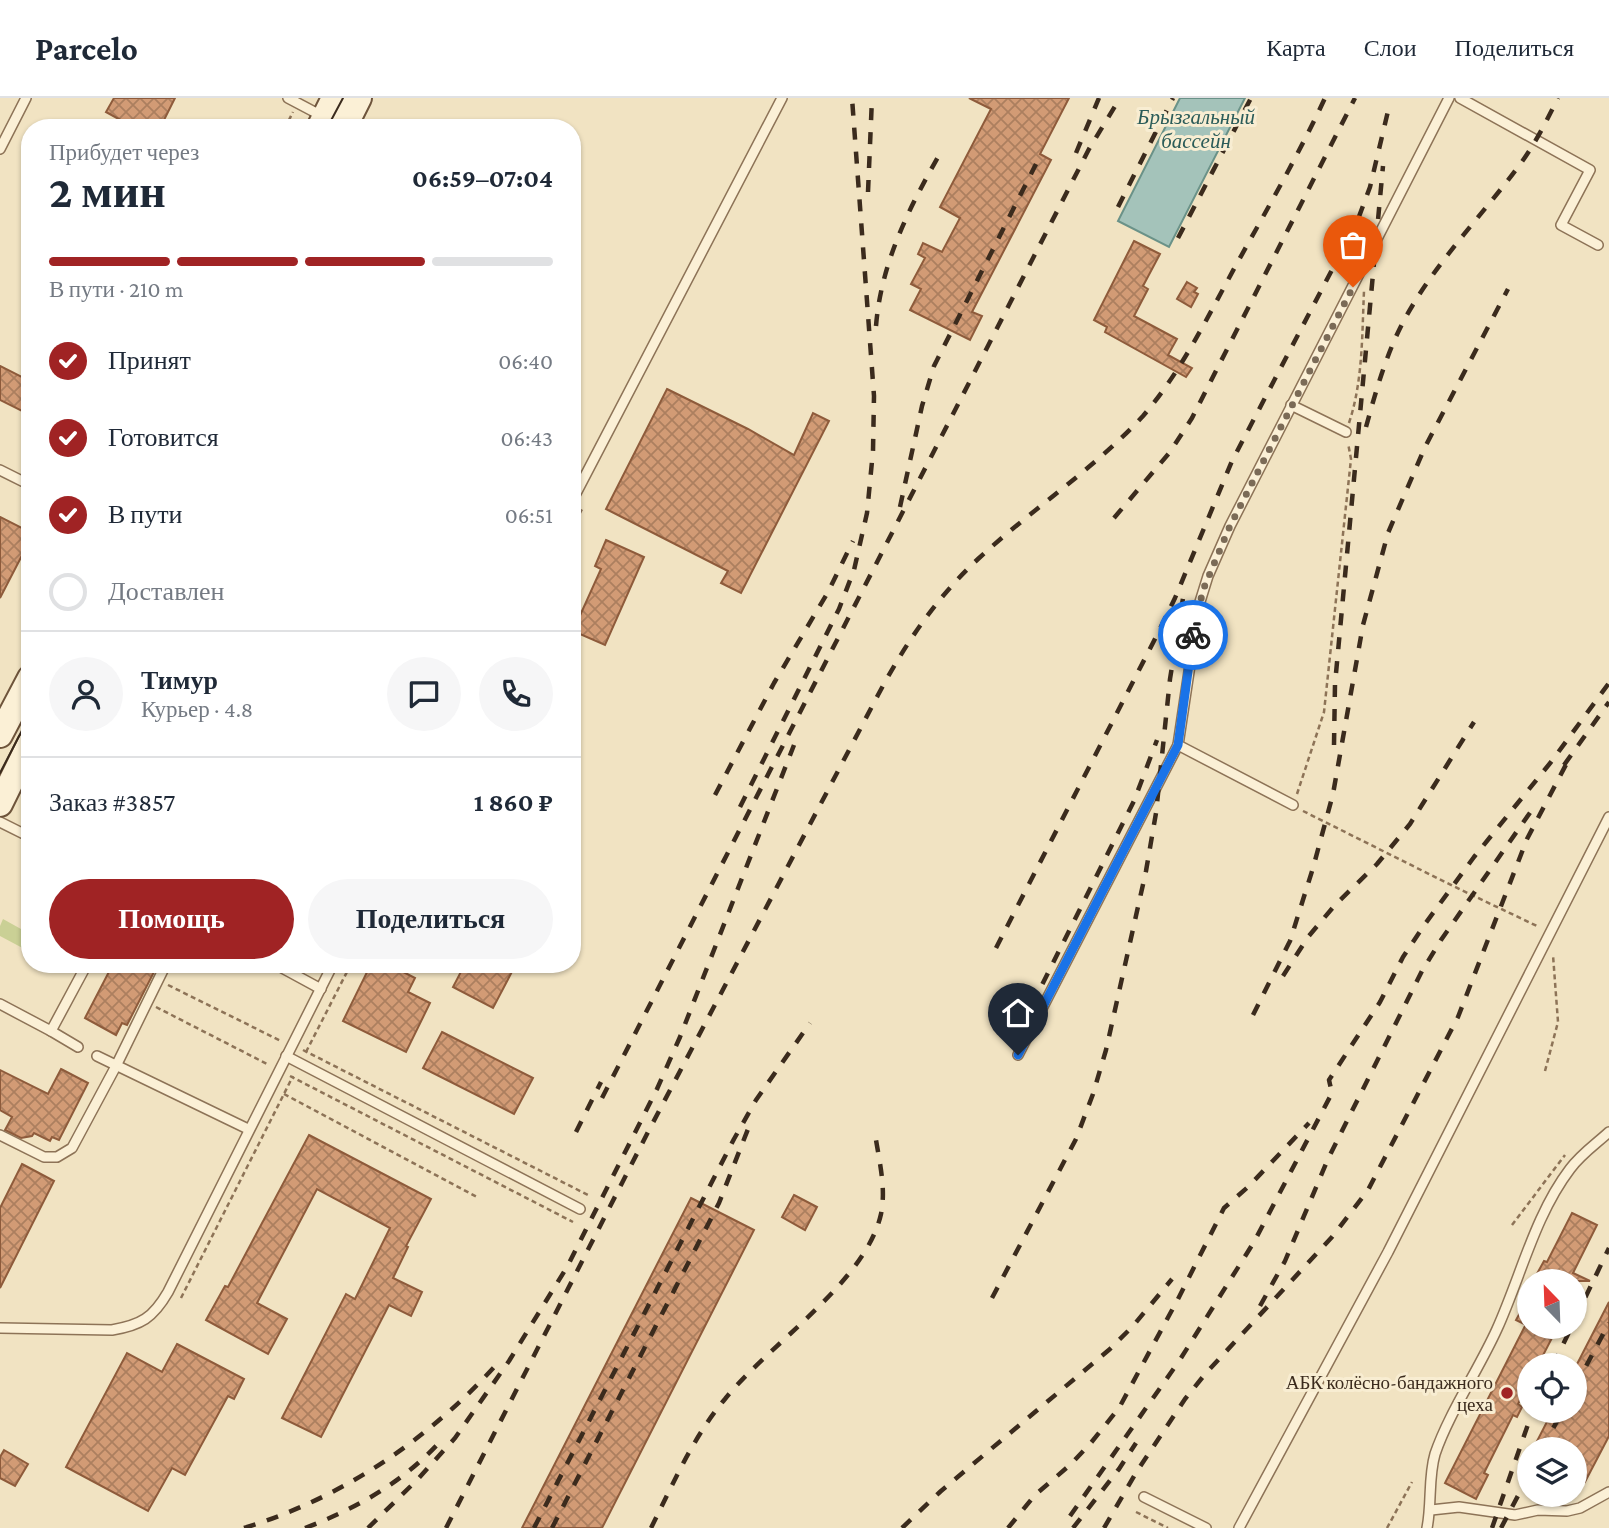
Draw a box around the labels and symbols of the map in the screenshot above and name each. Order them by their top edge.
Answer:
water label: Брызгальный бассейн [1136,105,1255,153]
pin [1323,215,1383,287]
courier [1158,600,1228,670]
pin [988,983,1048,1055]
north arrow [1517,1269,1587,1339]
place label: АБК колёсно-бандажного цеха [1286,1372,1494,1415]
marker: АБК колёсно-бандажного цеха [1499,1385,1515,1401]

